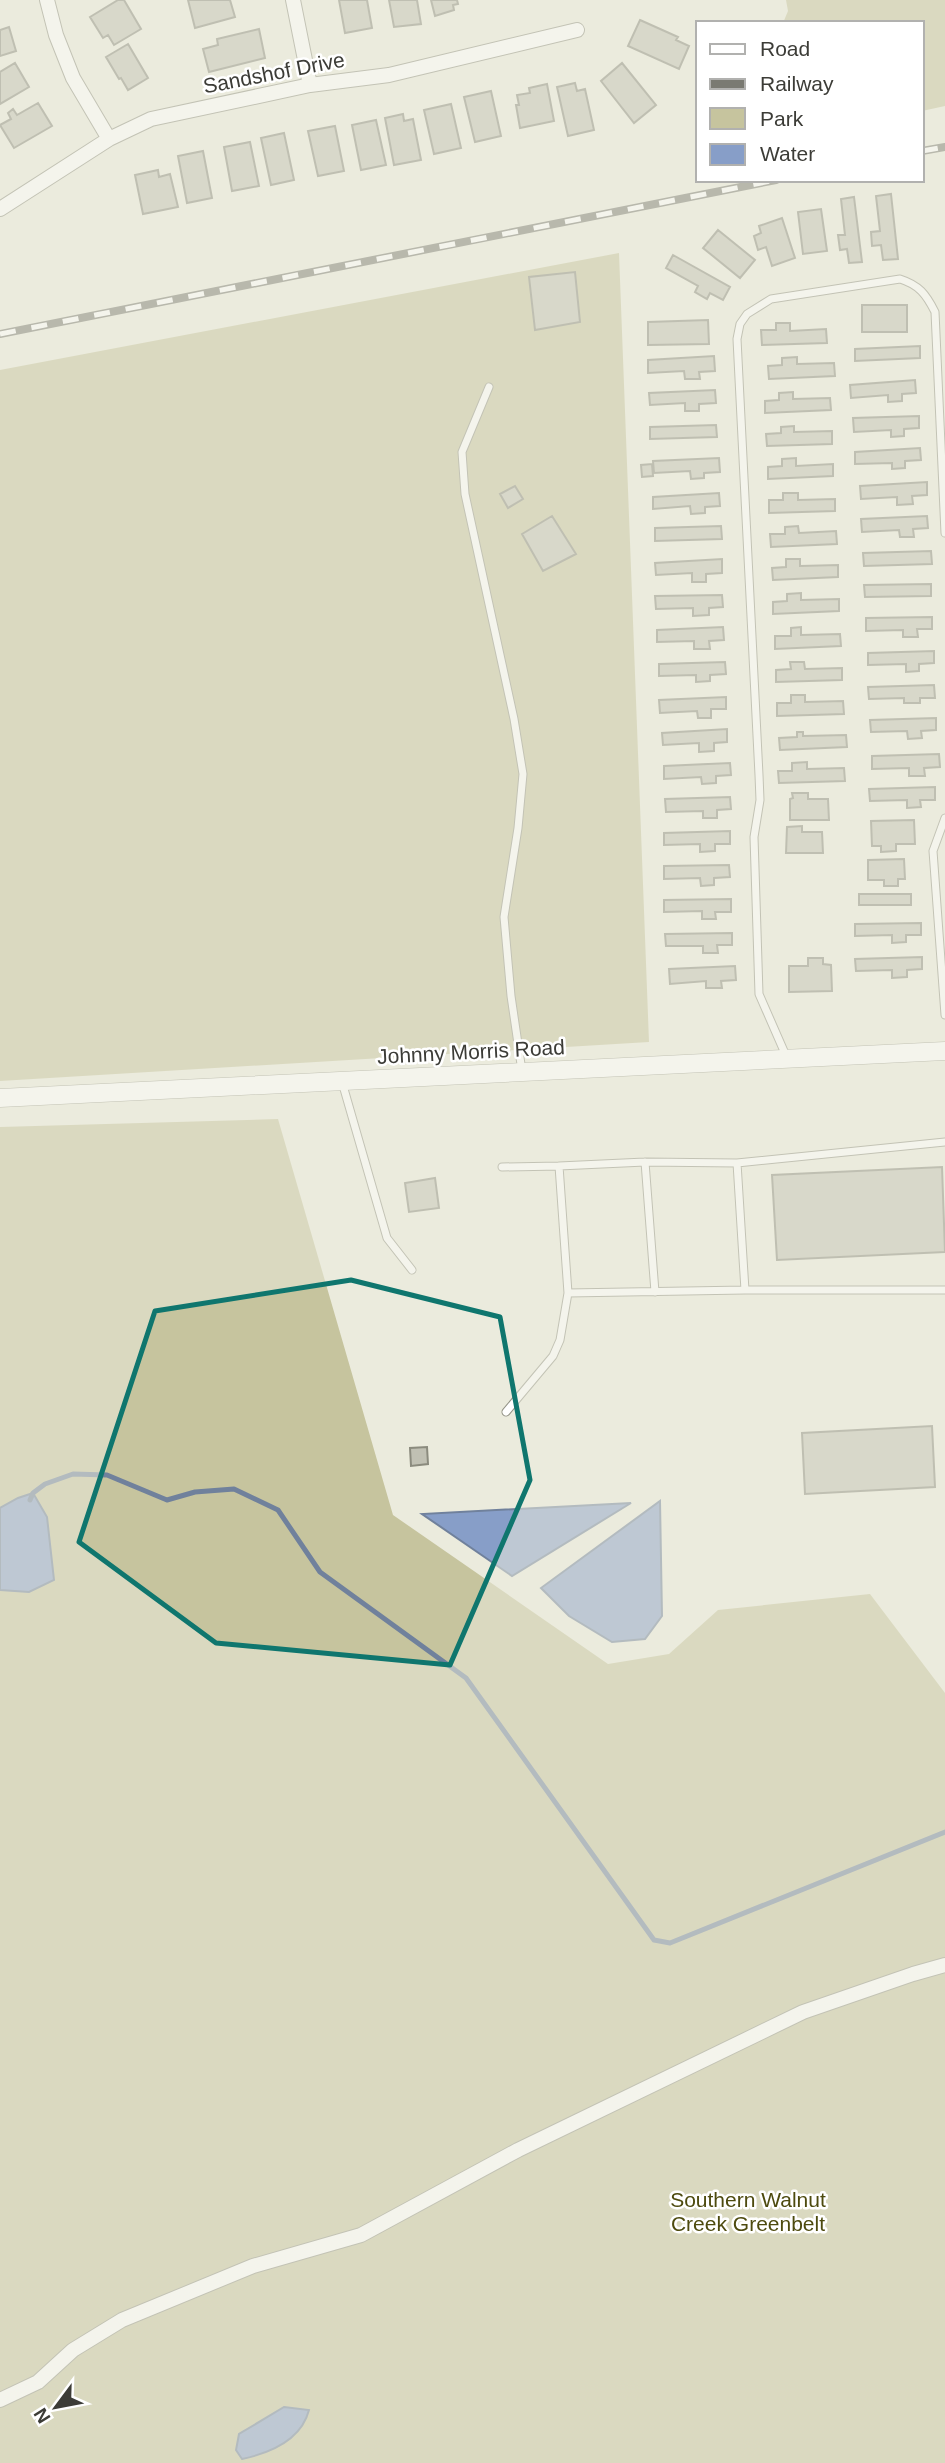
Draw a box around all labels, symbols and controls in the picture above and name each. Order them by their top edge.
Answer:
legend [696,21,924,182]
text: Road [760,37,810,60]
street label: Sandshof Drive [201,48,347,97]
text: Railway [760,72,834,95]
text: Park [760,107,804,130]
text: Water [760,142,815,165]
street label: Johnny Morris Road [377,1035,565,1068]
park label: Southern Walnut Creek Greenbelt [670,2188,826,2235]
north arrow [21,2372,91,2442]
text: N [29,2404,55,2427]

